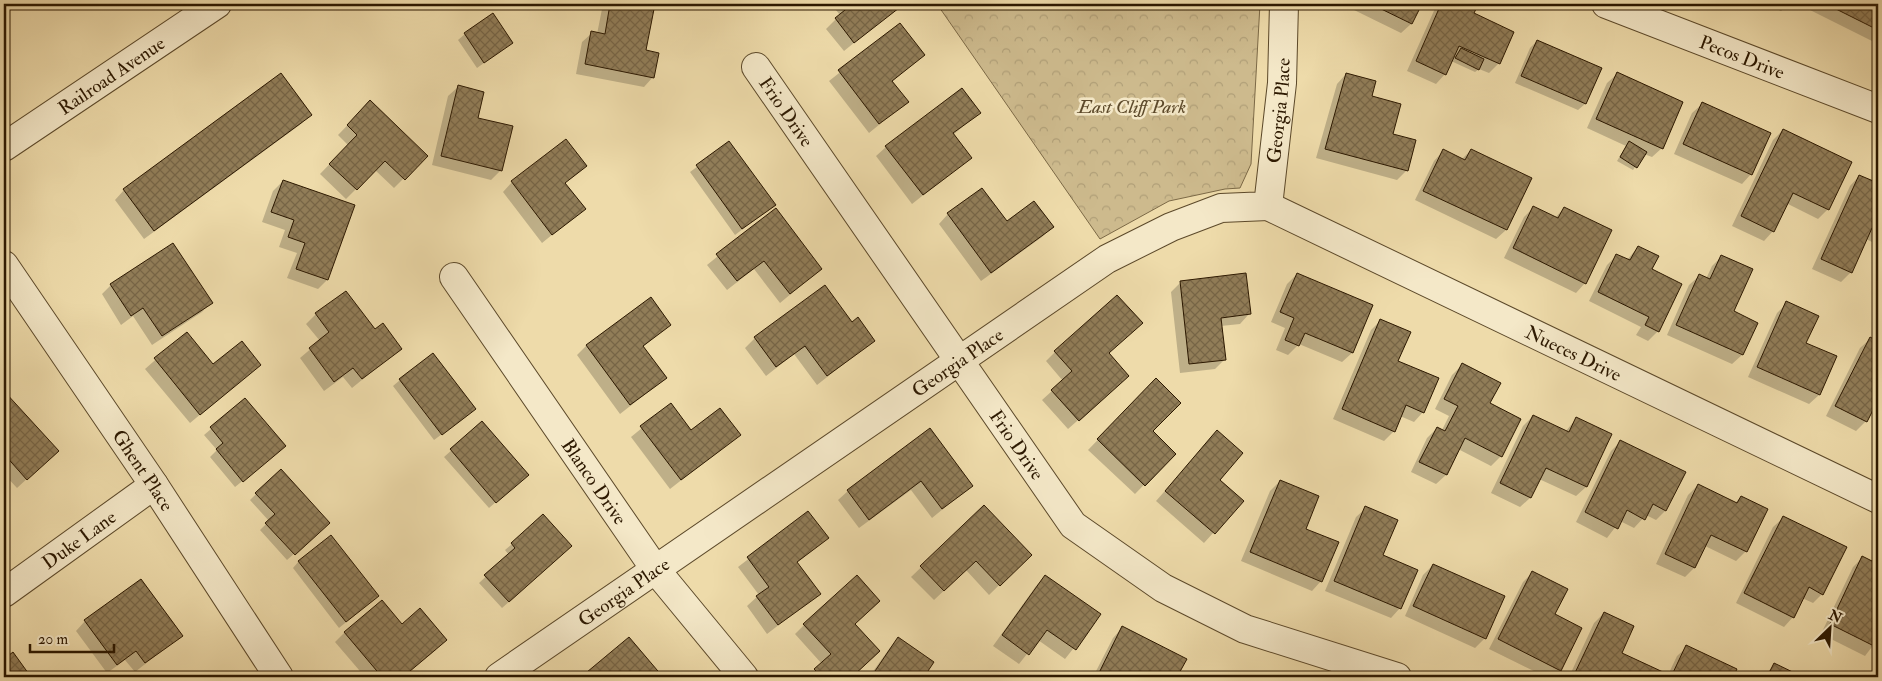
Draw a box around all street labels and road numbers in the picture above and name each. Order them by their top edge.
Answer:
street label: Pecos Drive [1696,30,1788,85]
street label: Railroad Avenue [54,31,170,120]
street label: Georgia Place [1262,58,1296,165]
street label: Frio Drive [753,72,819,152]
street label: Nueces Drive [1521,320,1625,387]
street label: Georgia Place [907,323,1008,403]
street label: Frio Drive [984,405,1049,485]
street label: Ghent Place [107,425,179,516]
street label: Blanco Drive [556,434,632,530]
street label: Duke Lane [38,505,121,575]
street label: Georgia Place [574,552,674,632]

